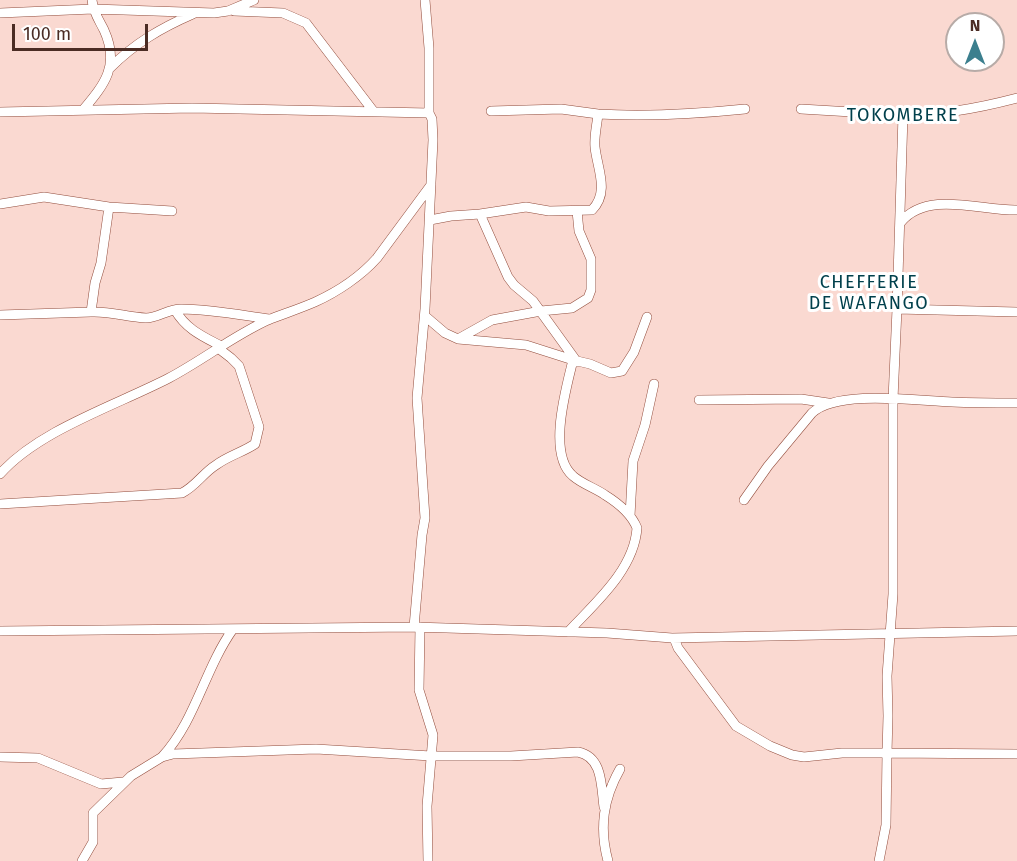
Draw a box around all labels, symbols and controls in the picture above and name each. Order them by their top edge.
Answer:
scale bar [15,12,152,50]
north arrow [945,12,1005,72]
text: N [970,16,980,35]
text: 100 m [23,23,71,45]
district label: TOKOMBERE [847,105,959,127]
district label: CHEFFERIE DE WAFANGO [809,272,929,314]

